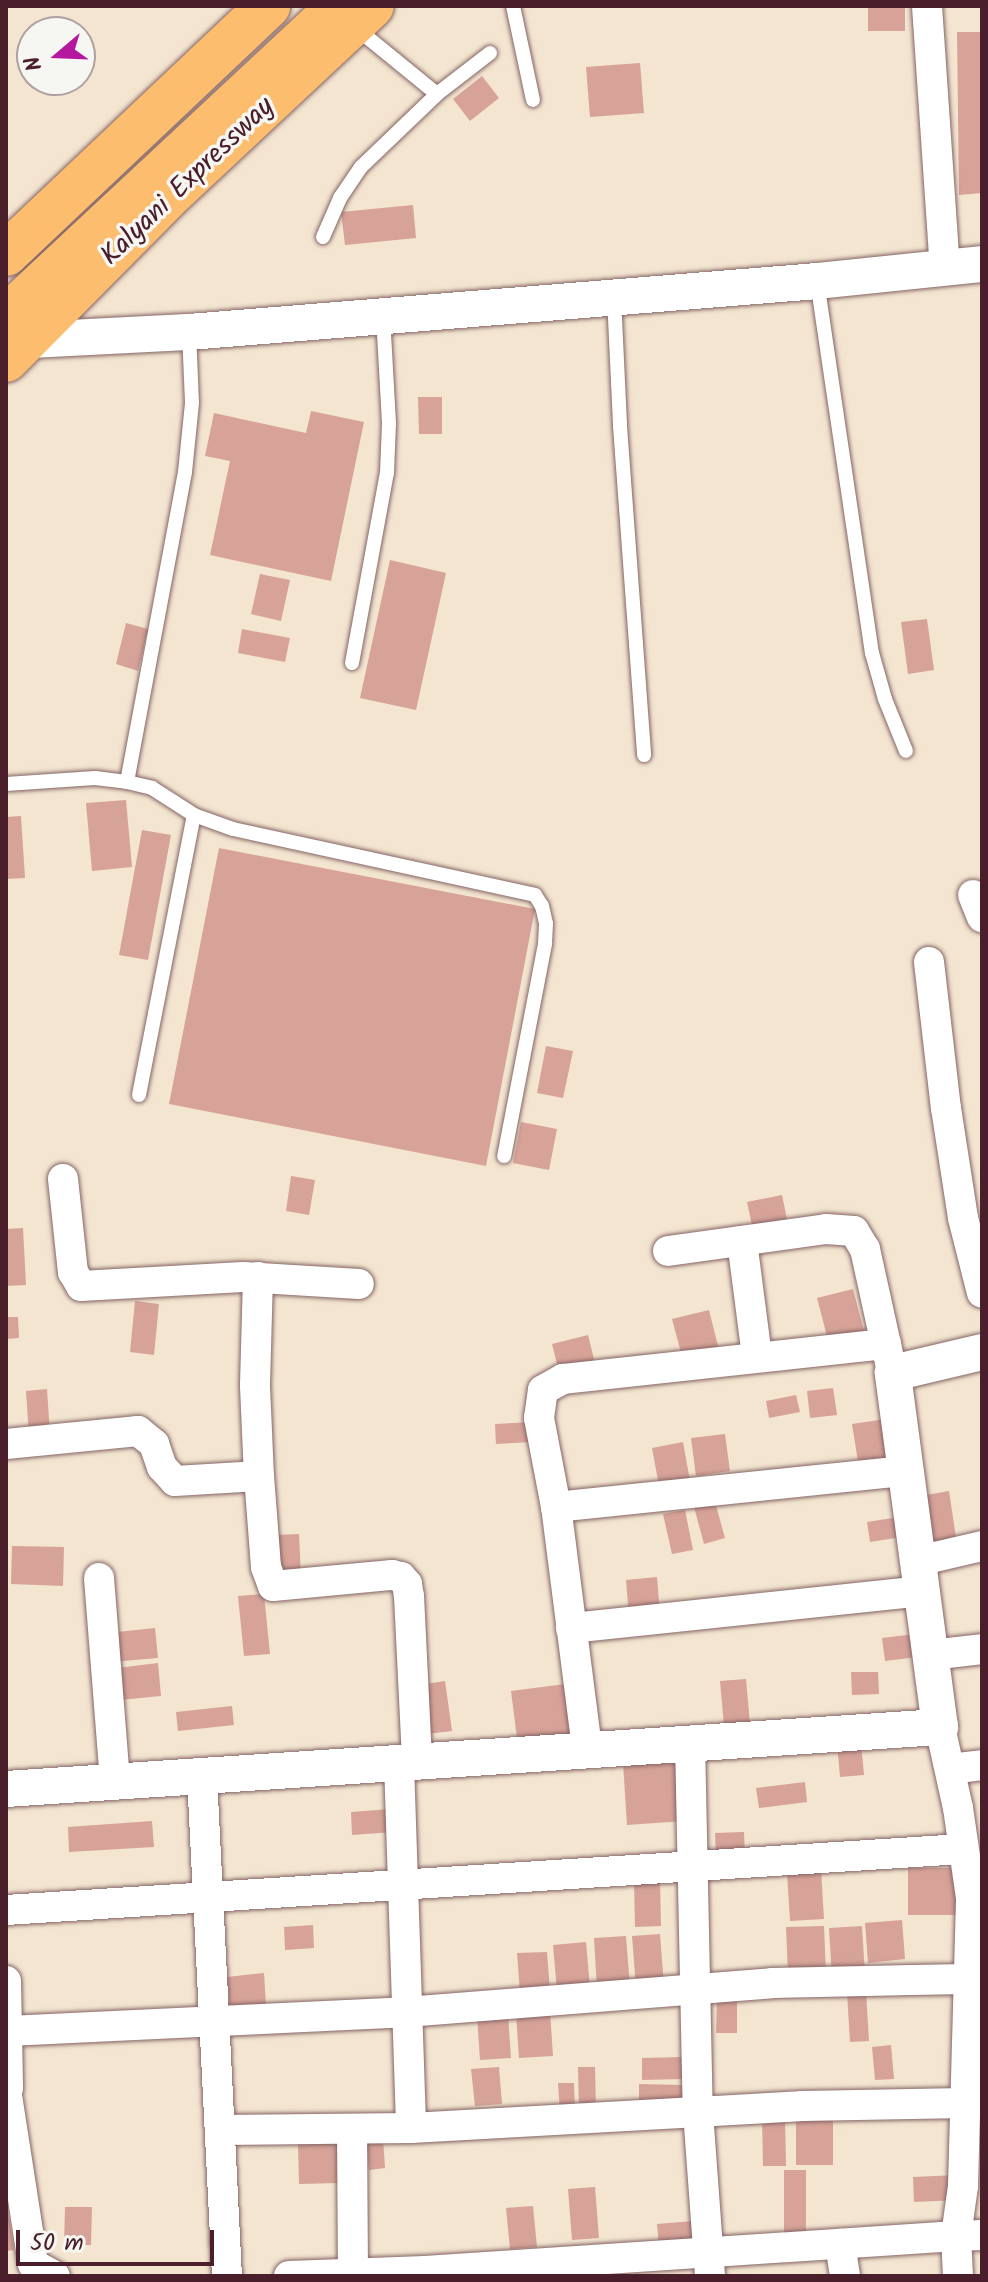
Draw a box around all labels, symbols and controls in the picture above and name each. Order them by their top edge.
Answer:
north arrow [16,16,96,96]
text: N [16,51,54,76]
street label: Kalyani Expressway [94,91,282,273]
scale bar [20,2214,218,2264]
text: 50 m [30,2224,84,2263]

